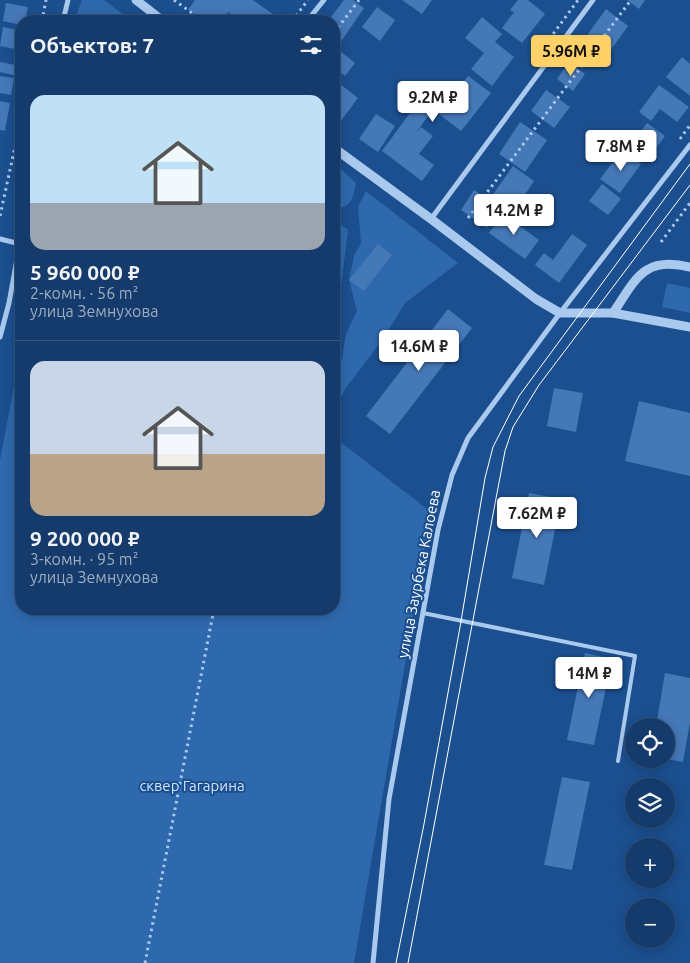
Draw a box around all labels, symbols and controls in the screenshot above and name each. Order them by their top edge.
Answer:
icon: filters [297,31,325,59]
text: Объектов: 7 [30,33,154,57]
pin: 5.96M ₽ [525,34,617,77]
text: 5.96M ₽ [542,42,600,60]
pin: 9.2M ₽ [392,80,474,123]
text: 9.2M ₽ [408,88,458,106]
icon: home [133,128,223,218]
pin: 7.8M ₽ [580,130,662,172]
text: 7.8M ₽ [596,137,646,155]
pin: 14.2M ₽ [468,194,560,236]
text: 14.2M ₽ [485,201,543,219]
text: 5 960 000 ₽ [30,260,140,284]
text: 2-комн. · 56 m² [30,284,138,302]
text: улица Земнухова [30,302,158,320]
pin: 14.6M ₽ [373,330,465,372]
text: 14.6M ₽ [390,337,448,355]
icon: home [133,393,223,483]
street label: улица Заурбека Калоева [394,488,443,660]
pin: 7.62M ₽ [491,496,583,539]
text: 7.62M ₽ [508,504,566,522]
text: 9 200 000 ₽ [30,526,140,550]
text: 3-комн. · 95 m² [30,550,138,568]
text: улица Земнухова [30,568,158,586]
pin: 14M ₽ [554,656,624,699]
text: 14M ₽ [566,664,612,682]
map controls [625,718,675,948]
button: locate [625,718,675,768]
park label: сквер Гагарина [139,777,245,794]
button: layers [625,778,675,828]
button: + [625,838,675,888]
button: − [625,898,675,948]

